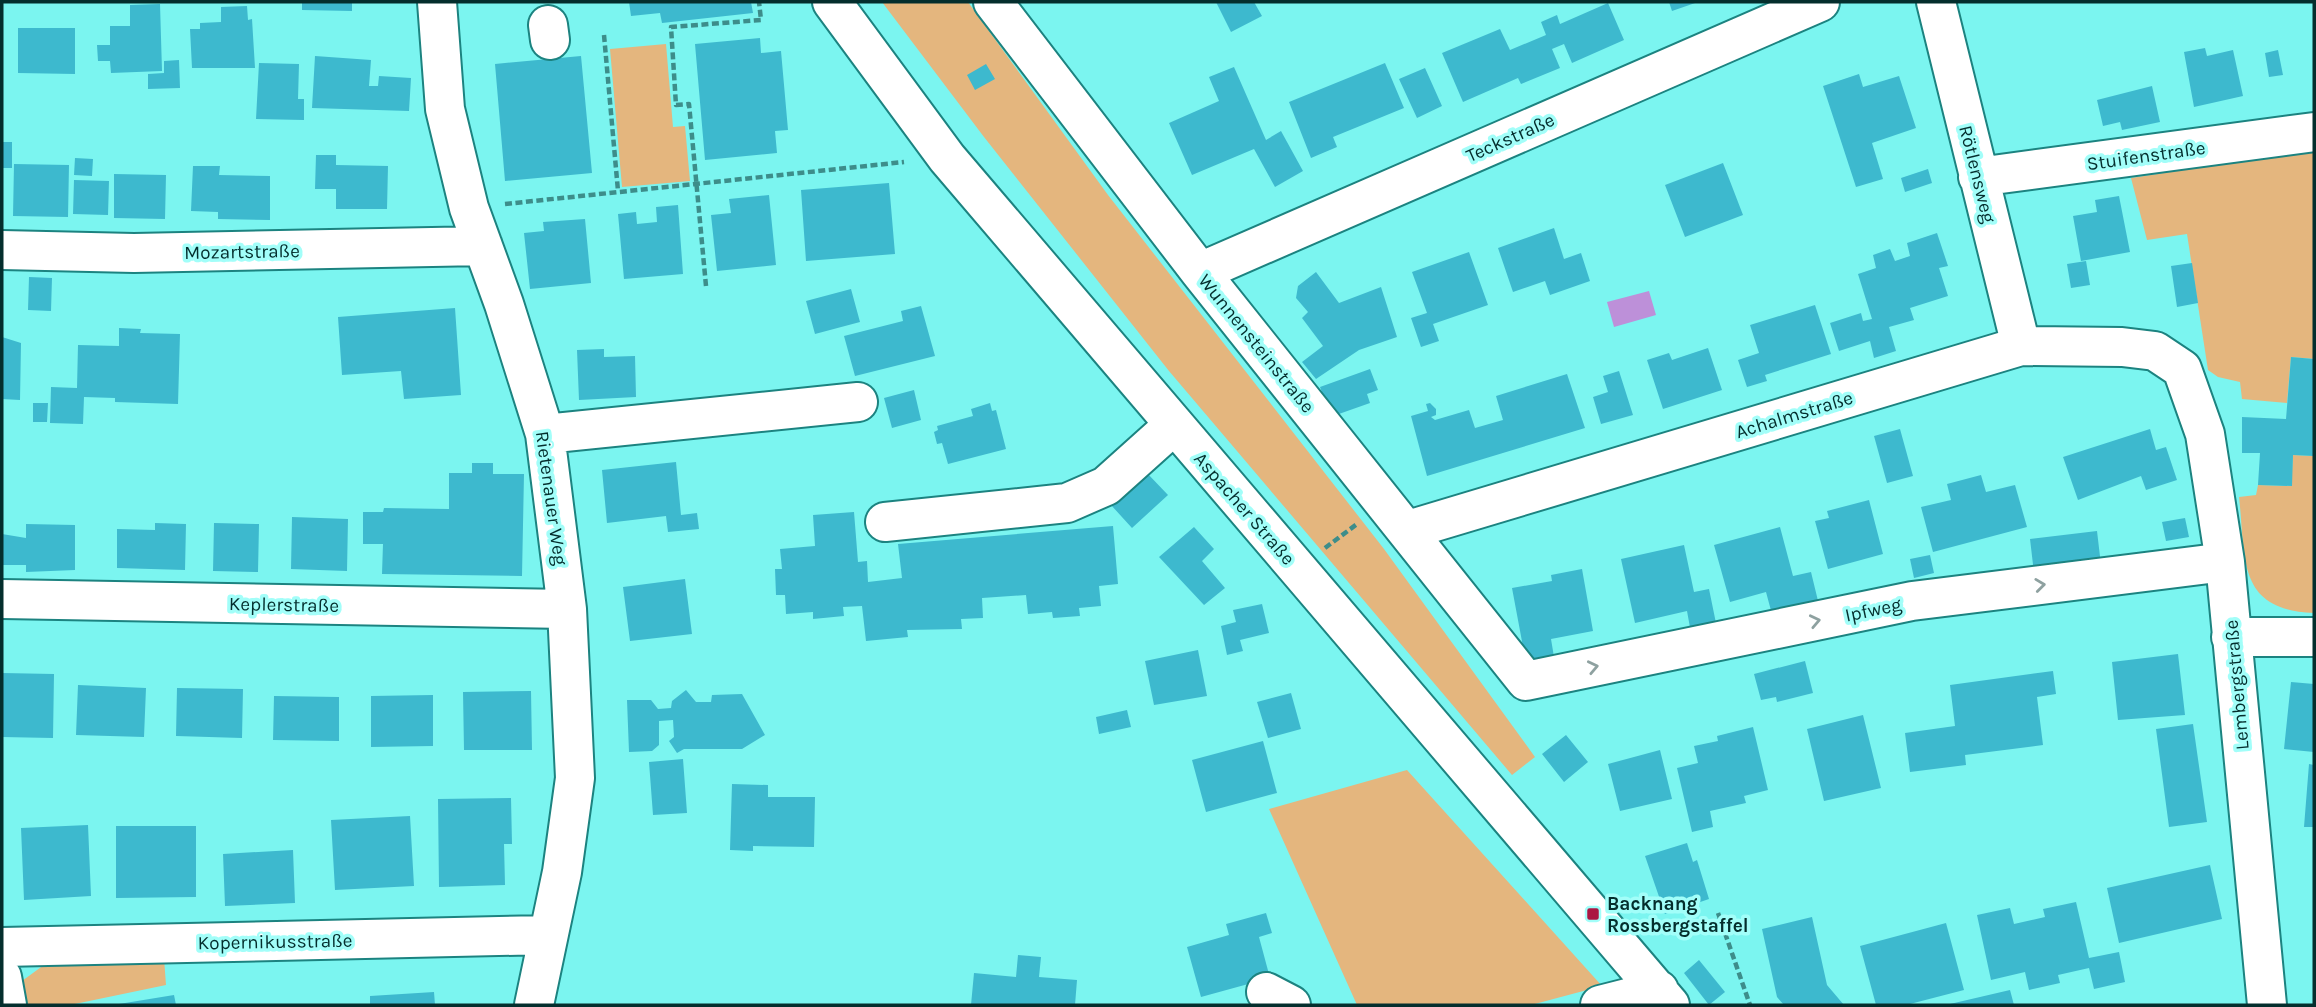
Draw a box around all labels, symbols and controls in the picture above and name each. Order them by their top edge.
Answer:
street label: Teckstraße [1463,109,1558,167]
street label: Rötlensweg [1954,123,2000,226]
street label: Stuifenstraße [2085,137,2207,175]
street label: Mozartstraße [184,240,300,264]
street label: Wunnensteinstraße [1194,270,1319,417]
street label: Achalmstraße [1733,387,1856,443]
street label: Rietenauer Weg [531,430,571,567]
street label: Aspacher Straße [1189,448,1299,570]
one-way arrow [2034,578,2046,593]
street label: Keplerstraße [229,593,339,617]
street label: Ipfweg [1843,593,1904,627]
one-way arrow [1809,614,1821,629]
street label: Lembergstraße [2220,619,2254,751]
one-way arrow [1587,660,1599,675]
place label: Backnang Rossbergstaffel [1607,893,1749,937]
marker: Backnang Rossbergstaffel [1585,906,1601,922]
street label: Kopernikusstraße [197,930,353,954]

